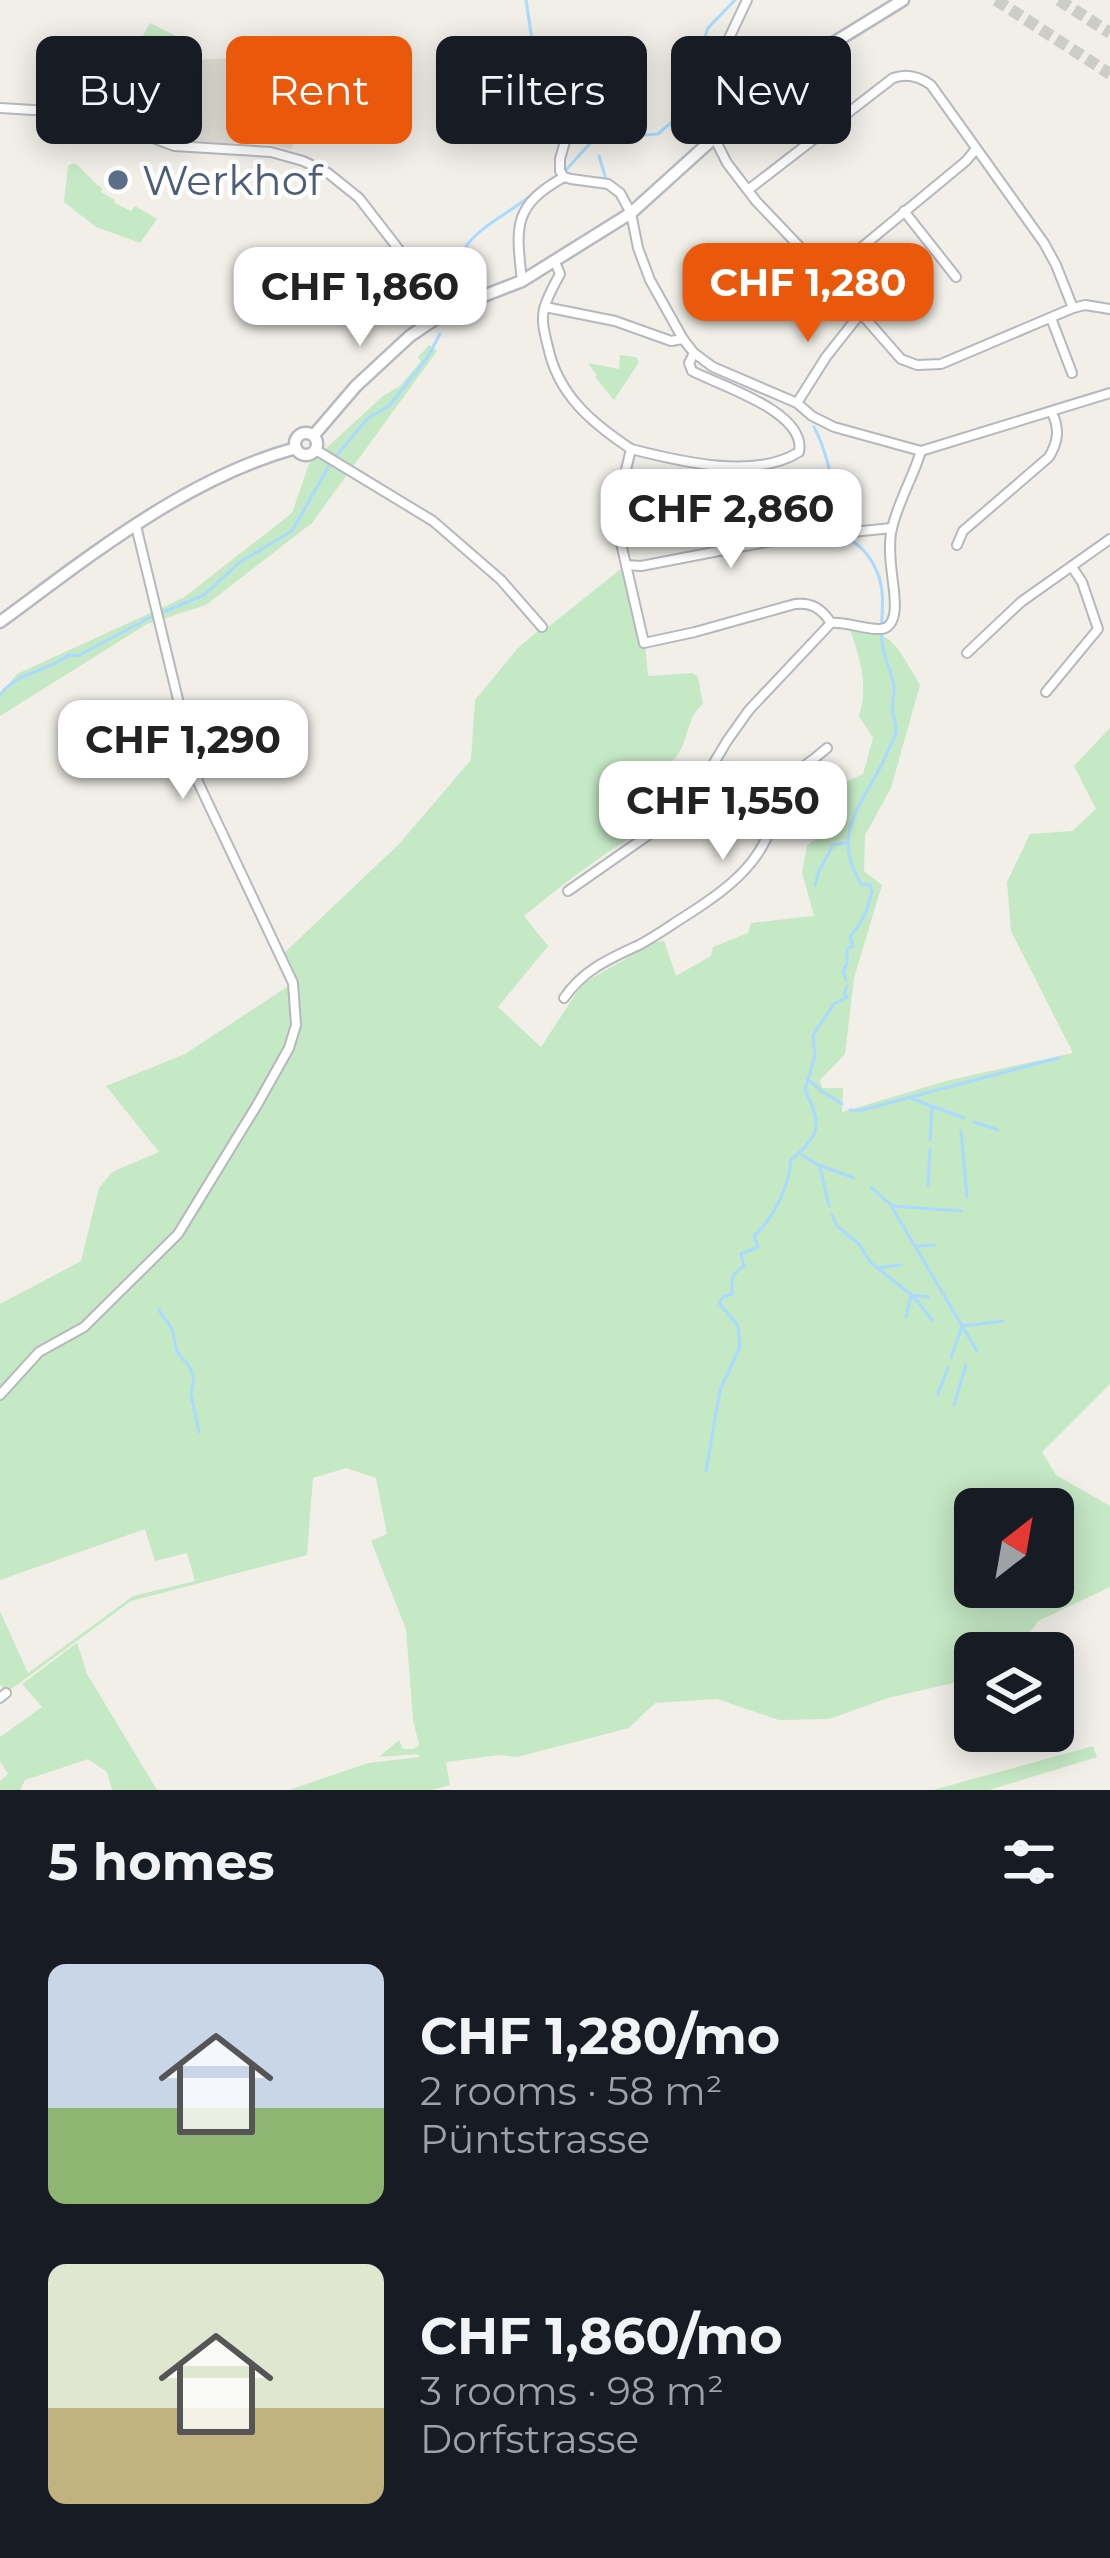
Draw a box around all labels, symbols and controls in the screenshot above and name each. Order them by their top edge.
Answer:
chip: Buy [36,36,202,144]
chip: Rent [226,36,412,144]
chip: Filters [436,36,647,144]
chip: New [671,36,851,144]
place label: Werkhof [142,154,324,206]
marker: Werkhof [105,167,131,193]
pin: CHF 1,280 [671,243,945,345]
pin: CHF 1,860 [223,247,497,349]
text: CHF 1,280 [710,258,906,306]
text: CHF 1,860 [261,262,459,310]
pin: CHF 2,860 [594,469,868,571]
text: CHF 2,860 [628,484,834,532]
pin: CHF 1,290 [46,700,320,802]
text: CHF 1,290 [85,715,281,763]
pin: CHF 1,550 [586,761,860,863]
text: CHF 1,550 [626,776,820,824]
north arrow [954,1488,1074,1608]
map controls [954,1488,1074,1752]
button: layers [954,1632,1074,1752]
icon: filters [996,1829,1062,1895]
text: 5 homes [48,1831,275,1893]
text: CHF 1,280/mo [420,2005,780,2067]
icon: home [144,2012,288,2156]
text: 2 rooms · 58 m² [420,2067,722,2115]
text: Püntstrasse [420,2115,650,2163]
text: CHF 1,860/mo [420,2305,783,2367]
icon: home [144,2312,288,2456]
text: 3 rooms · 98 m² [420,2367,724,2415]
text: Dorfstrasse [420,2415,639,2463]

